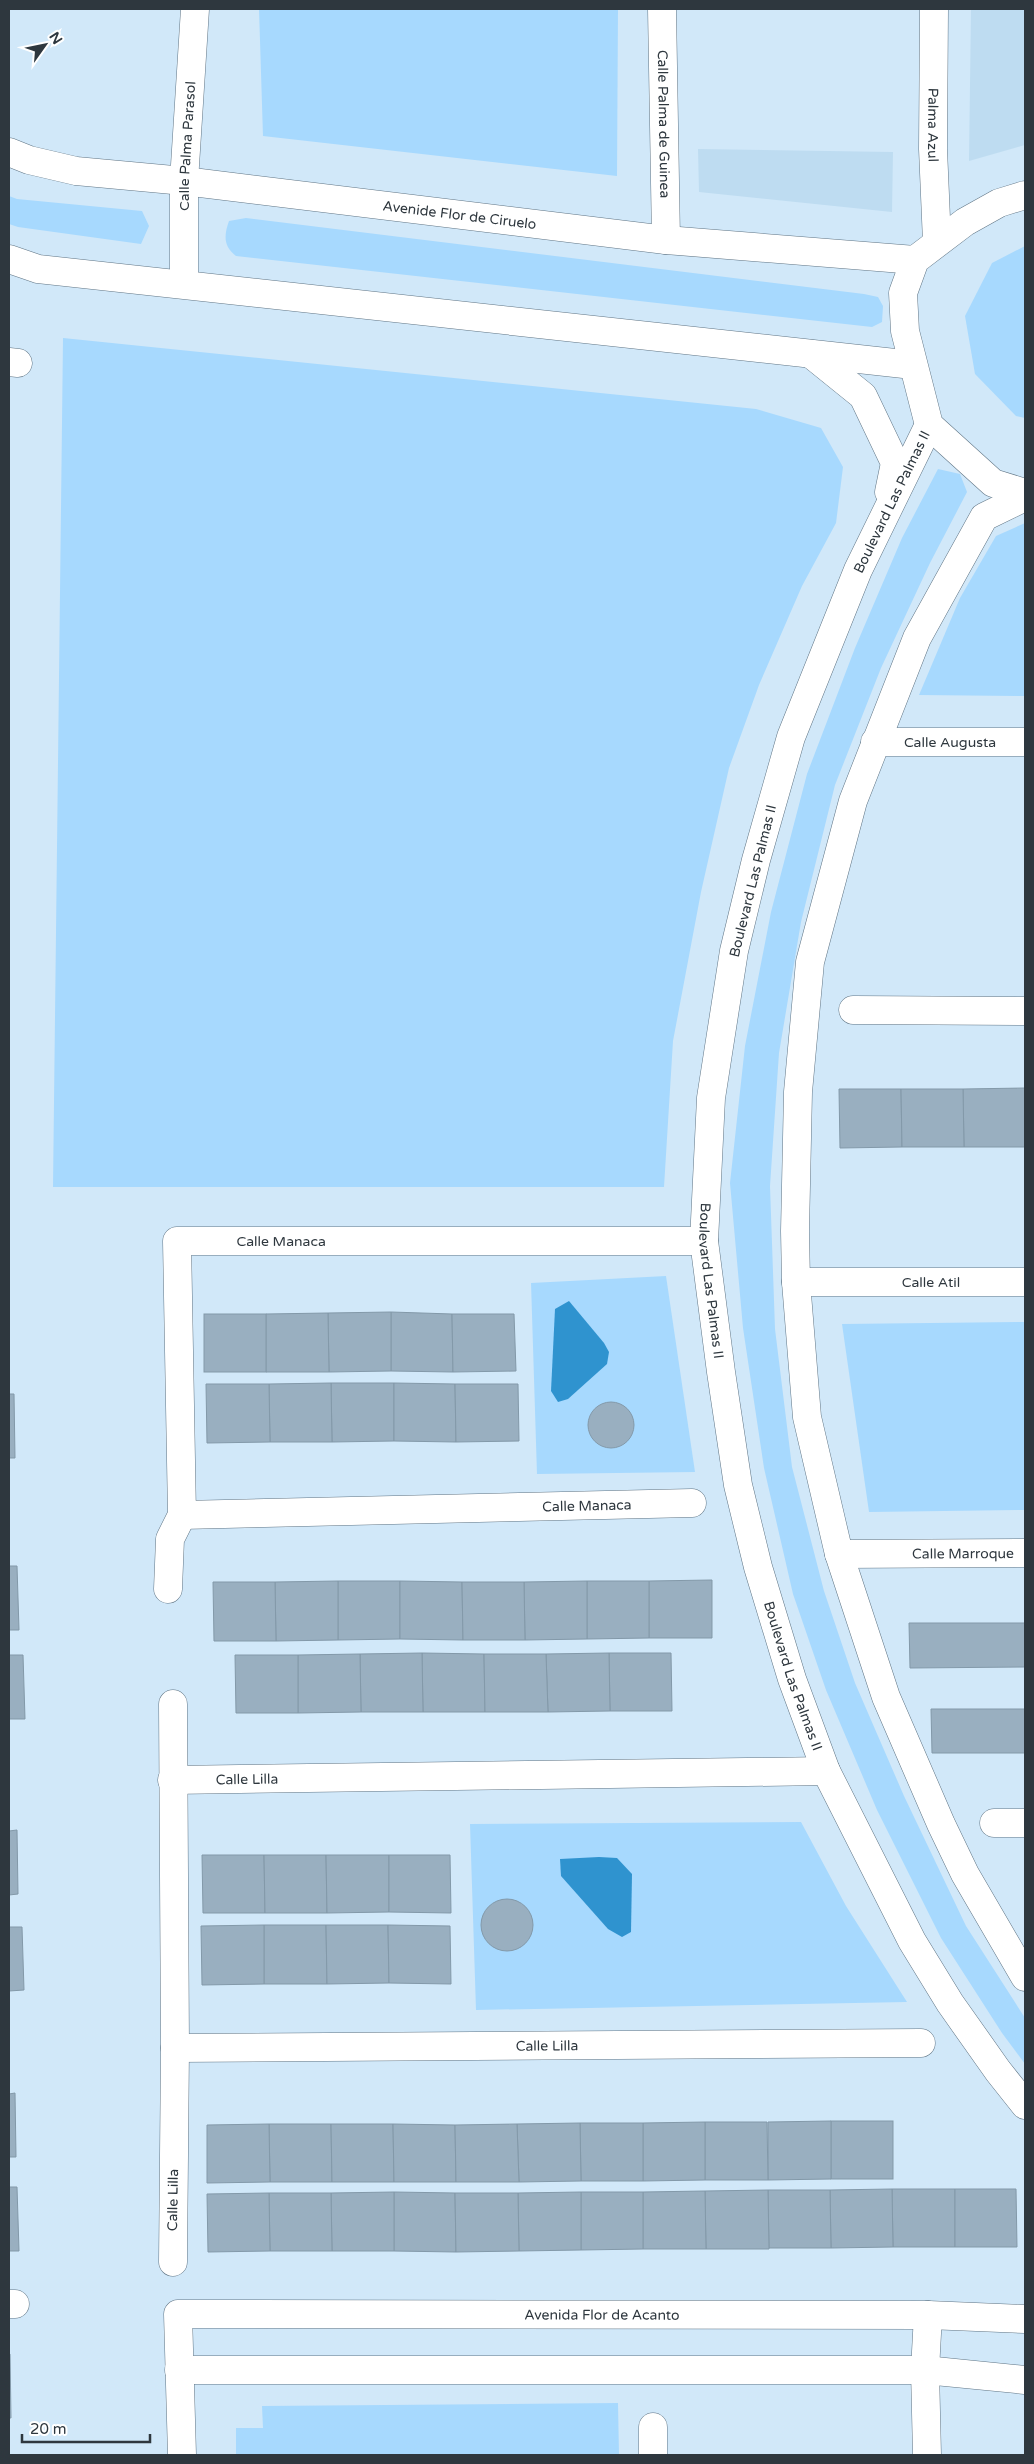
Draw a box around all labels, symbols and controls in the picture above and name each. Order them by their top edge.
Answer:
north arrow [20,20,70,70]
text: N [45,29,66,48]
street label: Calle Palma de Guinea [654,50,674,198]
street label: Calle Palma Parasol [176,81,199,211]
street label: Palma Azul [924,88,942,162]
street label: Avenide Flor de Ciruelo [382,197,537,233]
street label: Boulevard Las Palmas II [850,428,934,576]
street label: Calle Augusta [904,734,996,751]
street label: Boulevard Las Palmas II [726,803,780,959]
street label: Boulevard Las Palmas II [696,1202,728,1360]
street label: Calle Manaca [236,1233,326,1250]
street label: Calle Atil [902,1274,960,1291]
street label: Calle Manaca [542,1496,632,1515]
street label: Calle Marroque [912,1545,1014,1562]
street label: Boulevard Las Palmas II [760,1599,826,1753]
street label: Calle Lilla [216,1770,278,1788]
street label: Calle Lilla [516,2037,578,2054]
street label: Calle Lilla [164,2169,182,2231]
street label: Avenida Flor de Acanto [524,2306,680,2323]
scale bar [22,2412,150,2444]
text: 20 m [30,2420,67,2438]

